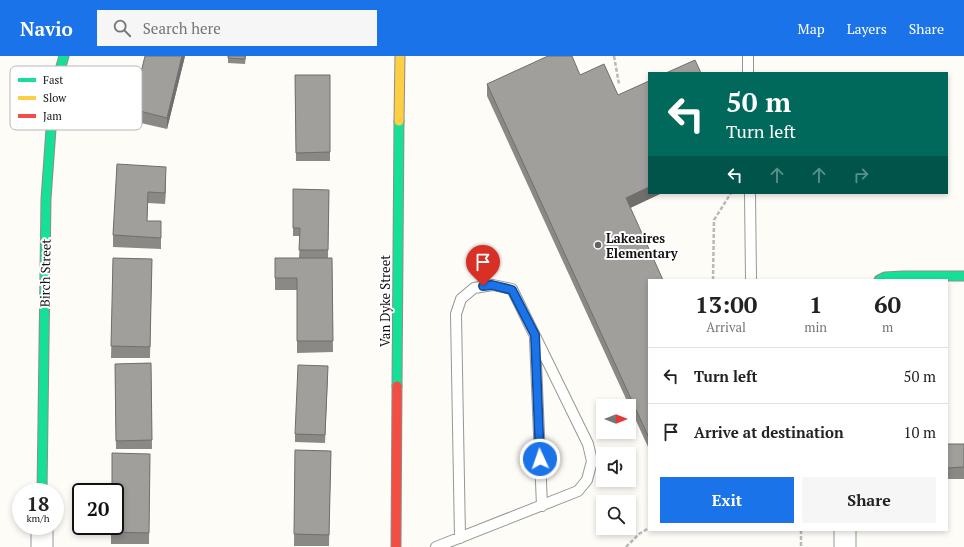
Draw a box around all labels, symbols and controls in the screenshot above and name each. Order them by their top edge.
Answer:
search box [97,10,377,46]
text: Navio [20,16,73,41]
icon: search [111,17,133,39]
text: Search here [143,18,221,38]
text: Map [798,19,825,38]
text: Layers [847,19,887,38]
text: Share [909,19,944,38]
legend [10,66,142,130]
text: Fast [43,73,63,87]
text: 50 m [726,83,791,120]
icon: left [660,88,712,140]
text: Slow [43,91,67,105]
text: Jam [43,109,62,123]
text: Turn left [726,119,796,143]
icon: left [724,164,746,186]
icon: ahead [766,164,788,186]
icon: ahead [808,164,830,186]
icon: right [850,164,872,186]
place label: Lakeaires Elementary [606,229,679,262]
street label: Birch Street [35,238,55,307]
marker: Lakeaires Elementary [593,240,603,250]
pin [466,245,500,286]
icon: arrive [472,251,494,273]
street label: Van Dyke Street [376,255,394,347]
text: 13:00 [695,288,757,320]
text: 1 [809,288,822,320]
text: 60 [874,288,901,320]
text: Arrival [706,318,746,336]
text: min [804,318,827,336]
text: m [882,318,893,336]
icon: left [660,365,682,387]
text: Turn left [694,366,758,386]
text: 50 m [903,366,936,386]
north arrow [596,399,636,439]
map controls [596,399,636,535]
icon: arrive [660,421,682,443]
text: Arrive at destination [694,422,844,442]
text: 10 m [903,422,936,442]
position arrow [519,438,561,480]
button: sound [596,447,636,487]
button: Exit [660,477,794,523]
button: Share [802,477,936,523]
speed limit sign: 20 [72,483,124,535]
text: 18 [27,490,49,517]
button: search [596,495,636,535]
text: km/h [26,512,50,525]

